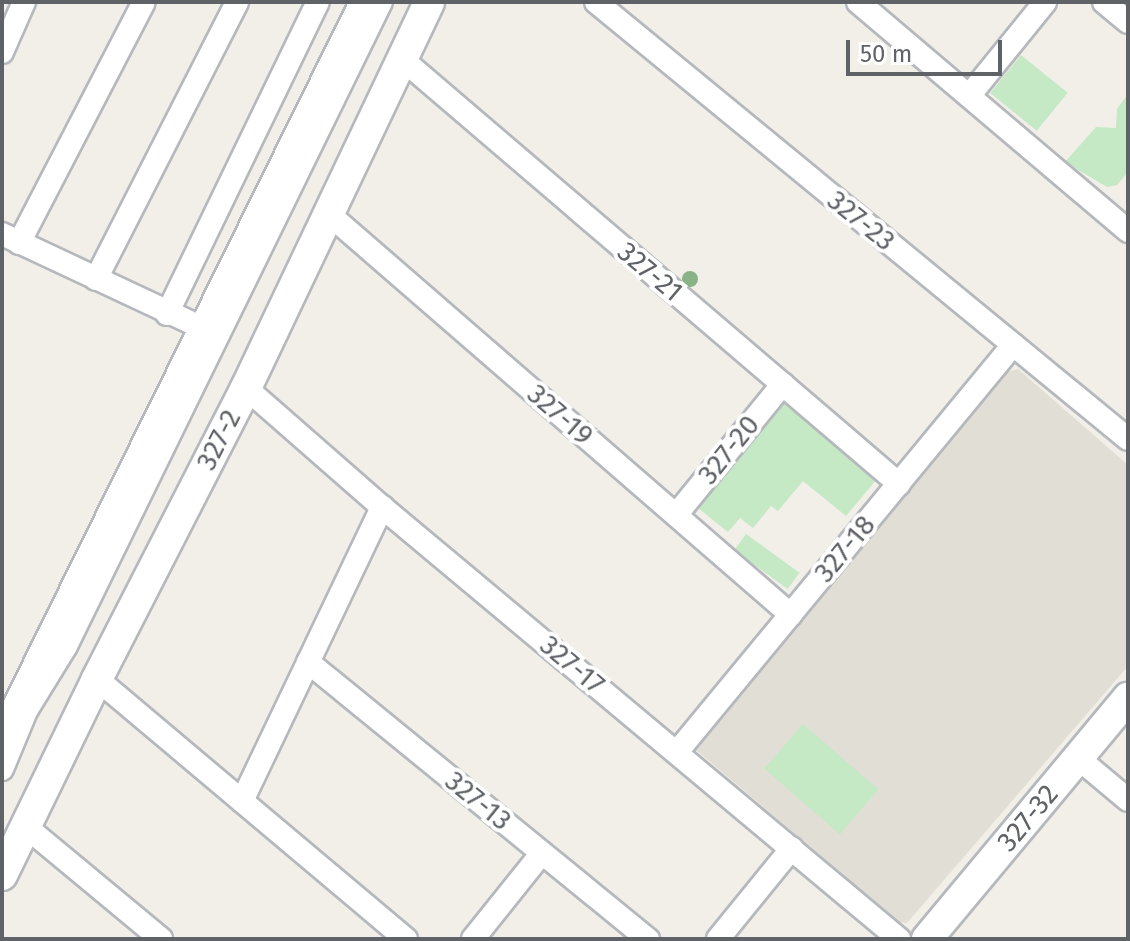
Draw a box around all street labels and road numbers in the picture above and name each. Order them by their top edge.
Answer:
street label: 327-23 [821,184,901,258]
street label: 327-21 [611,235,689,309]
street label: 327-19 [520,377,600,453]
street label: 327-2 [190,404,248,476]
street label: 327-20 [691,409,767,491]
street label: 327-18 [808,509,882,589]
street label: 327-17 [533,628,611,702]
street label: 327-13 [438,764,518,838]
street label: 327-32 [990,778,1066,858]

